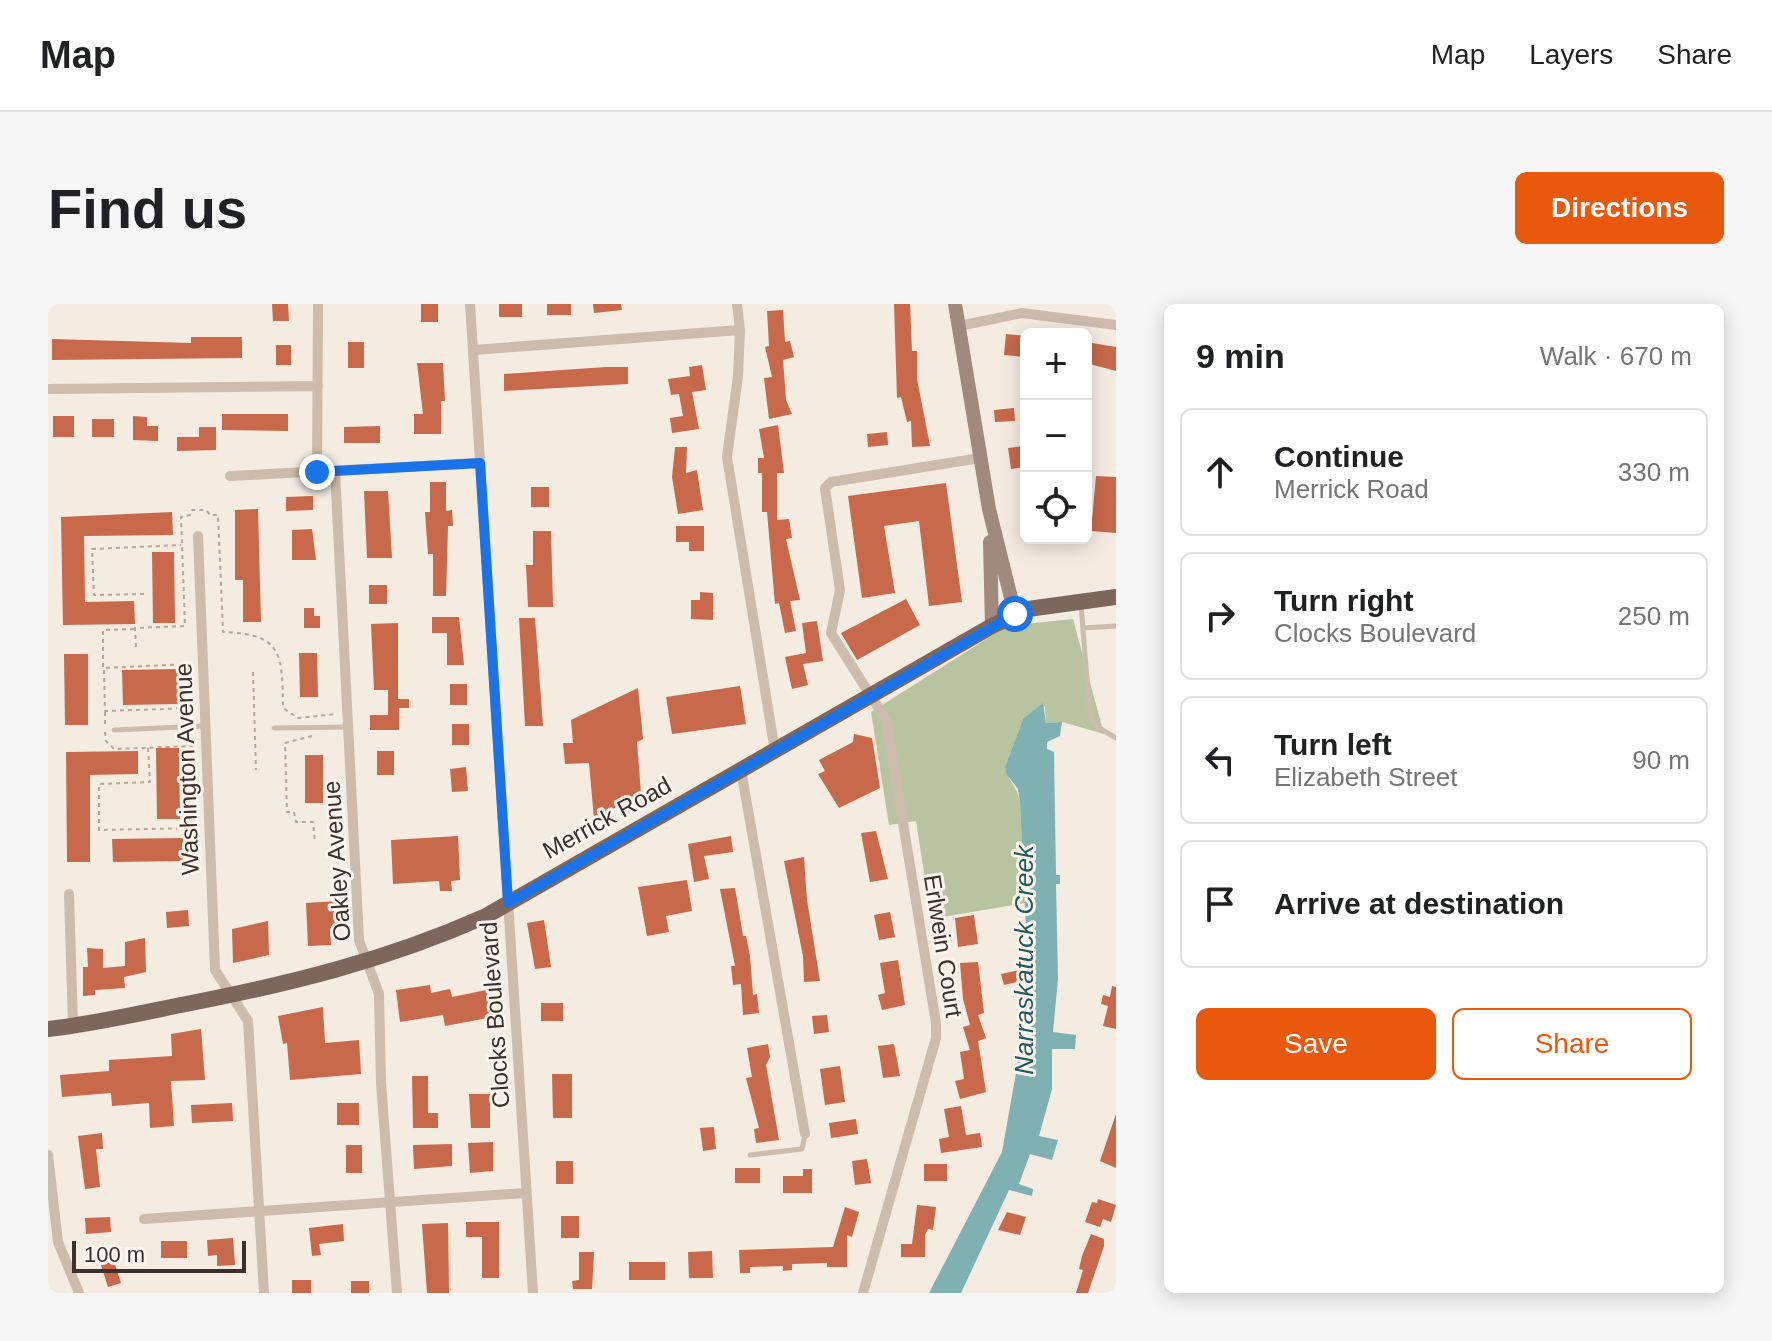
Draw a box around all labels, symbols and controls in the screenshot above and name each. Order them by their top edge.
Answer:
text: Map [40,34,116,76]
text: Map [1431,39,1485,70]
text: Layers [1529,39,1613,70]
text: Share [1657,39,1732,70]
button: Directions [1515,172,1724,244]
text: Find us [48,177,247,240]
map controls [1020,328,1092,544]
button: + [1020,328,1092,400]
text: 9 min [1196,337,1285,375]
text: Walk · 670 m [1540,341,1692,371]
button: − [1020,400,1092,472]
text: Continue [1274,440,1404,473]
icon: ahead [1198,450,1242,494]
route end [299,454,335,490]
text: 330 m [1618,457,1690,487]
button: locate [1020,472,1092,544]
text: Merrick Road [1274,474,1429,504]
text: Turn right [1274,584,1413,617]
icon: right [1198,594,1242,638]
route start [997,596,1033,632]
text: 250 m [1618,601,1690,631]
text: Clocks Boulevard [1274,618,1476,648]
street label: Washington Avenue [169,663,204,876]
text: Turn left [1274,728,1392,761]
icon: left [1198,738,1242,782]
text: 90 m [1632,745,1690,775]
text: Elizabeth Street [1274,762,1458,792]
street label: Merrick Road [538,771,676,864]
street label: Oakley Avenue [317,780,356,942]
water label: Narraskatuck Creek [1009,843,1039,1075]
street label: Erlwein Court [919,873,968,1019]
icon: arrive [1198,882,1242,926]
text: Arrive at destination [1274,887,1564,920]
street label: Clocks Boulevard [475,921,514,1109]
button: Save [1196,1008,1436,1080]
button: Share [1452,1008,1692,1080]
scale bar [72,1237,246,1273]
text: 100 m [84,1242,145,1267]

